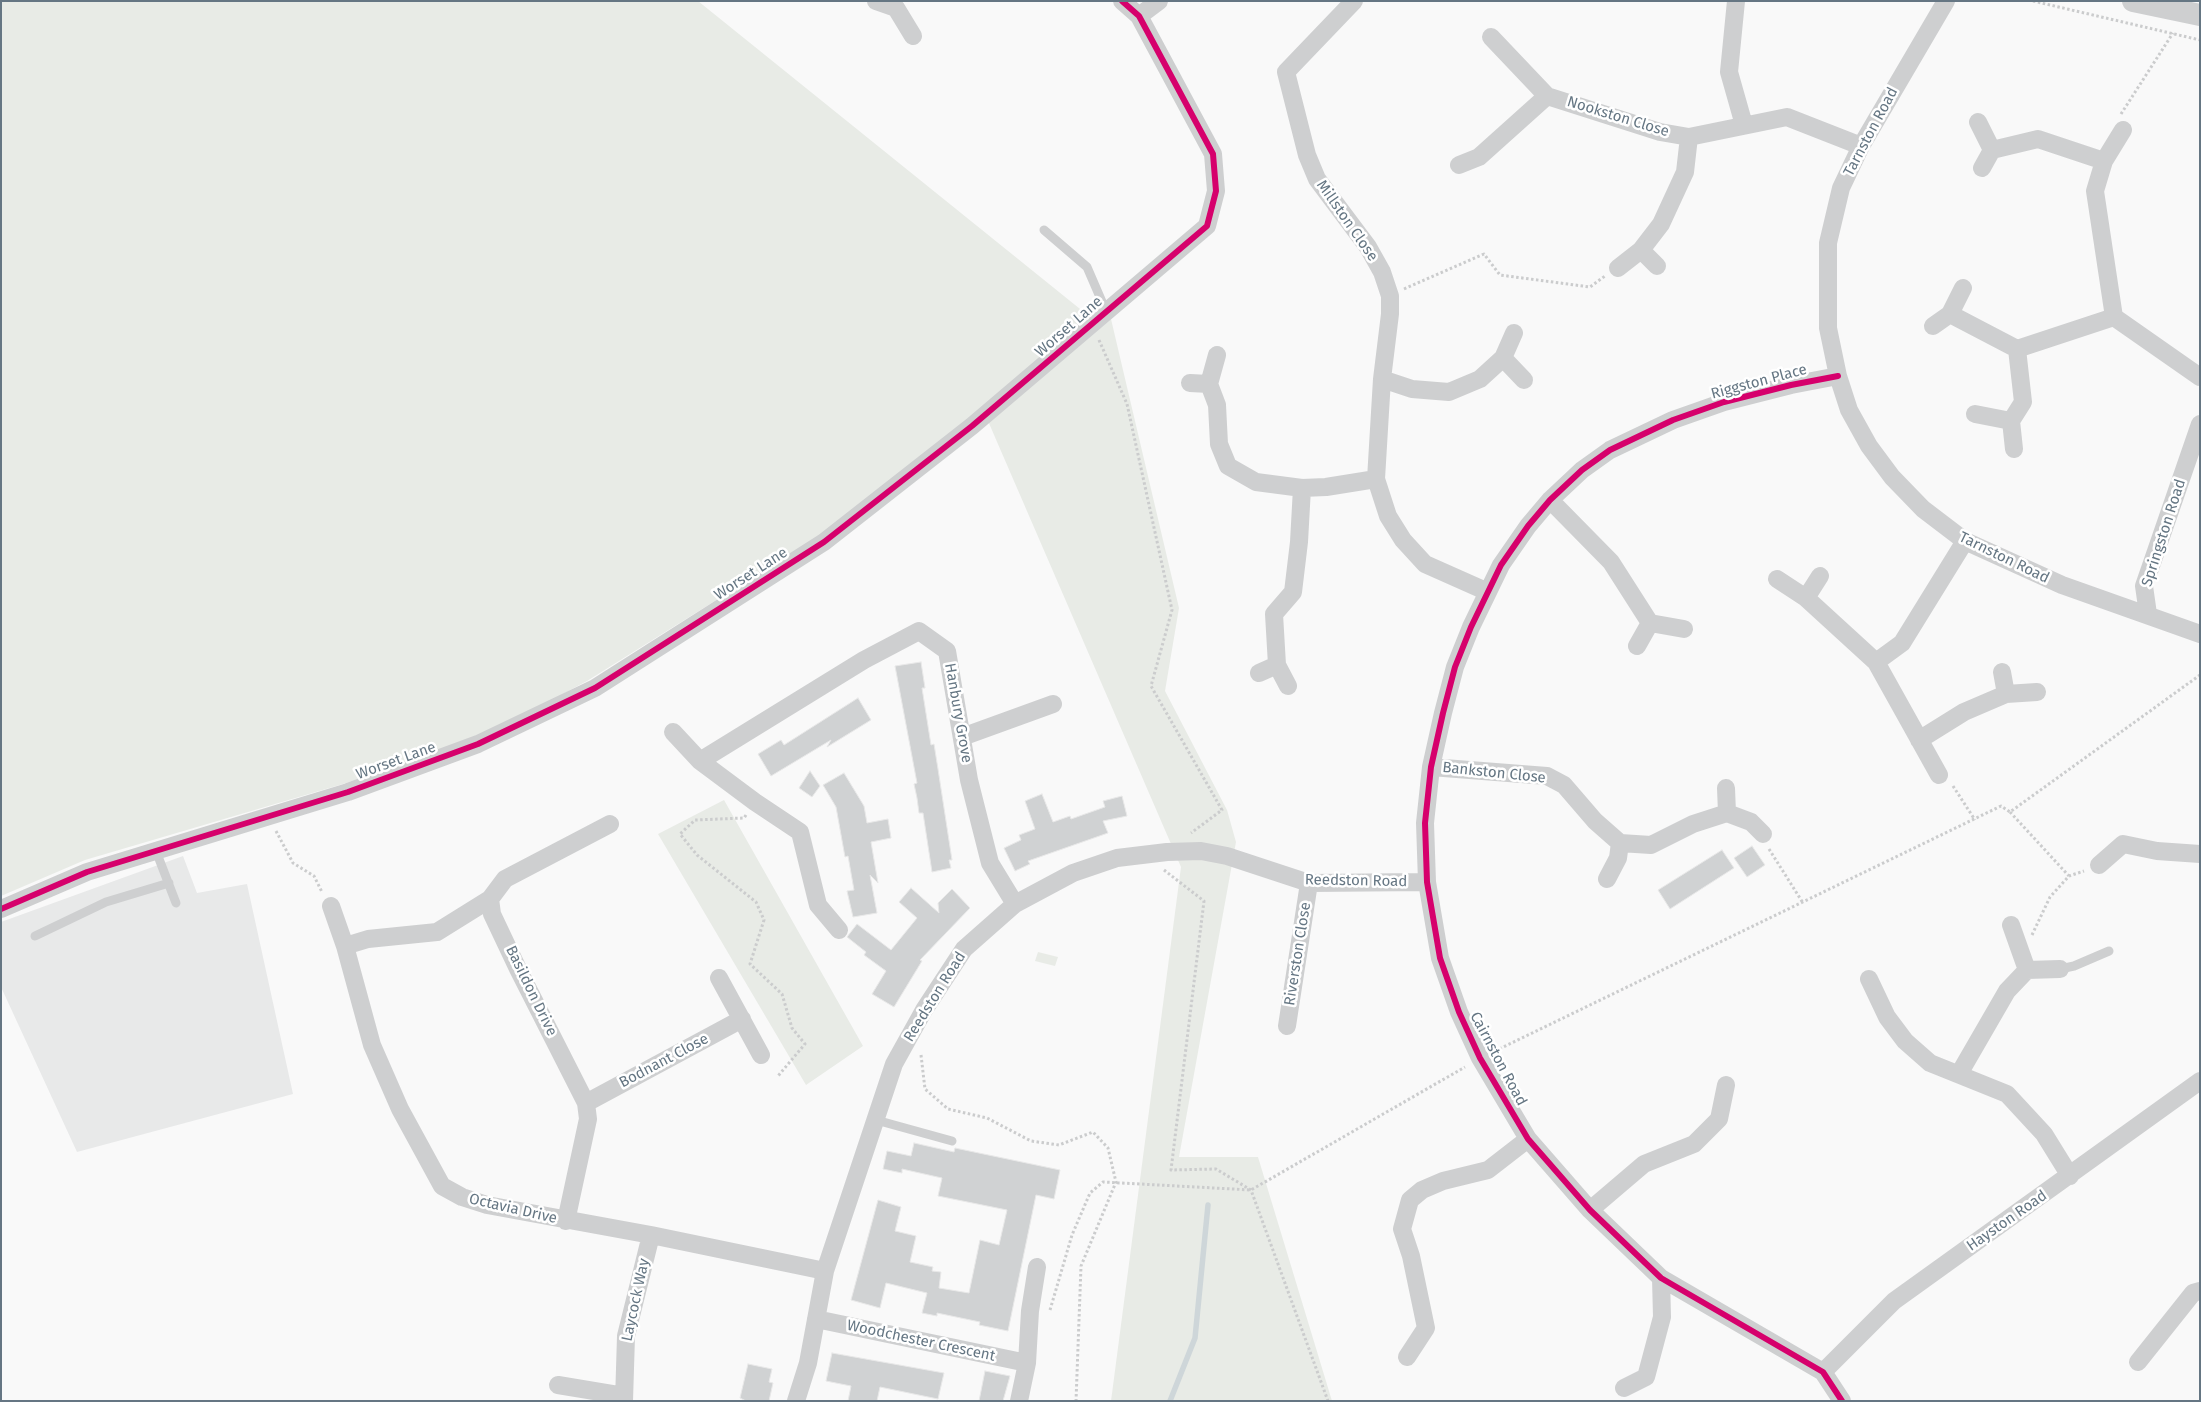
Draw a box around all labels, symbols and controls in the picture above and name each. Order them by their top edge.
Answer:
street label: Tarnston Road [1840,84,1902,180]
street label: Nookston Close [1565,93,1671,141]
street label: Millston Close [1312,177,1382,265]
street label: Worset Lane [1032,293,1106,361]
street label: Riggston Place [1709,361,1809,403]
street label: Springston Road [2138,477,2190,589]
street label: Tarnston Road [1956,528,2052,588]
street label: Worset Lane [711,544,791,604]
street label: Hanbury Grove [940,662,976,764]
street label: Worset Lane [354,738,438,784]
street label: Bankston Close [1441,759,1547,787]
street label: Reedston Road [1305,871,1407,891]
street label: Riverston Close [1281,901,1315,1007]
street label: Basildon Drive [501,943,561,1039]
street label: Reedston Road [900,949,970,1045]
street label: Cairnston Road [1466,1009,1530,1109]
street label: Bodnant Close [616,1030,712,1092]
street label: Hayston Road [1963,1187,2051,1255]
street label: Octavia Drive [467,1190,559,1228]
street label: Laycock Way [618,1257,654,1343]
street label: Woodchester Crescent [845,1317,997,1365]

